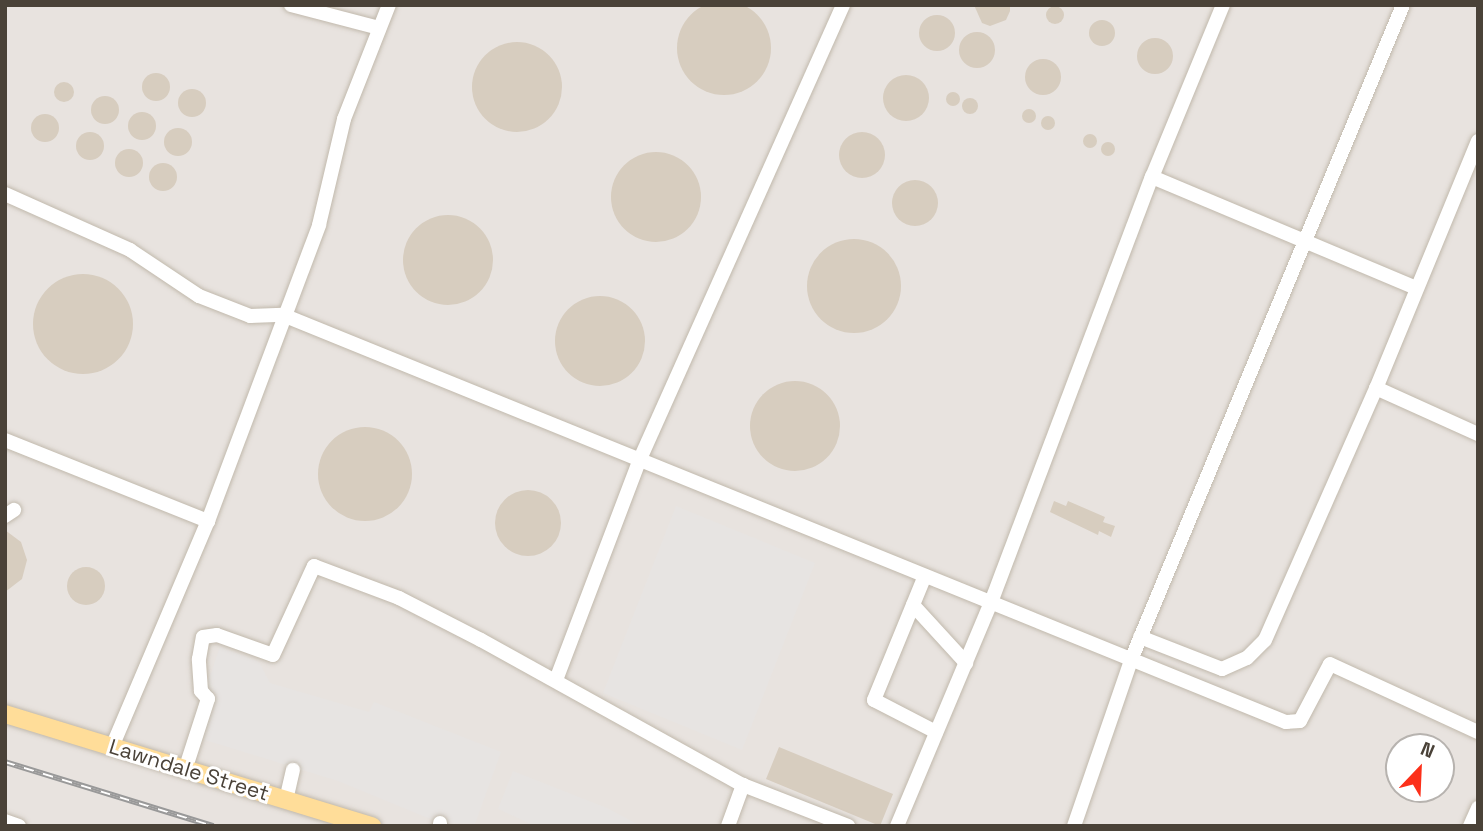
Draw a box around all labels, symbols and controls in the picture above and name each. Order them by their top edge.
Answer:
north arrow [1385,733,1455,803]
street label: Lawndale Street [106,734,272,806]
text: N [1417,736,1438,764]

